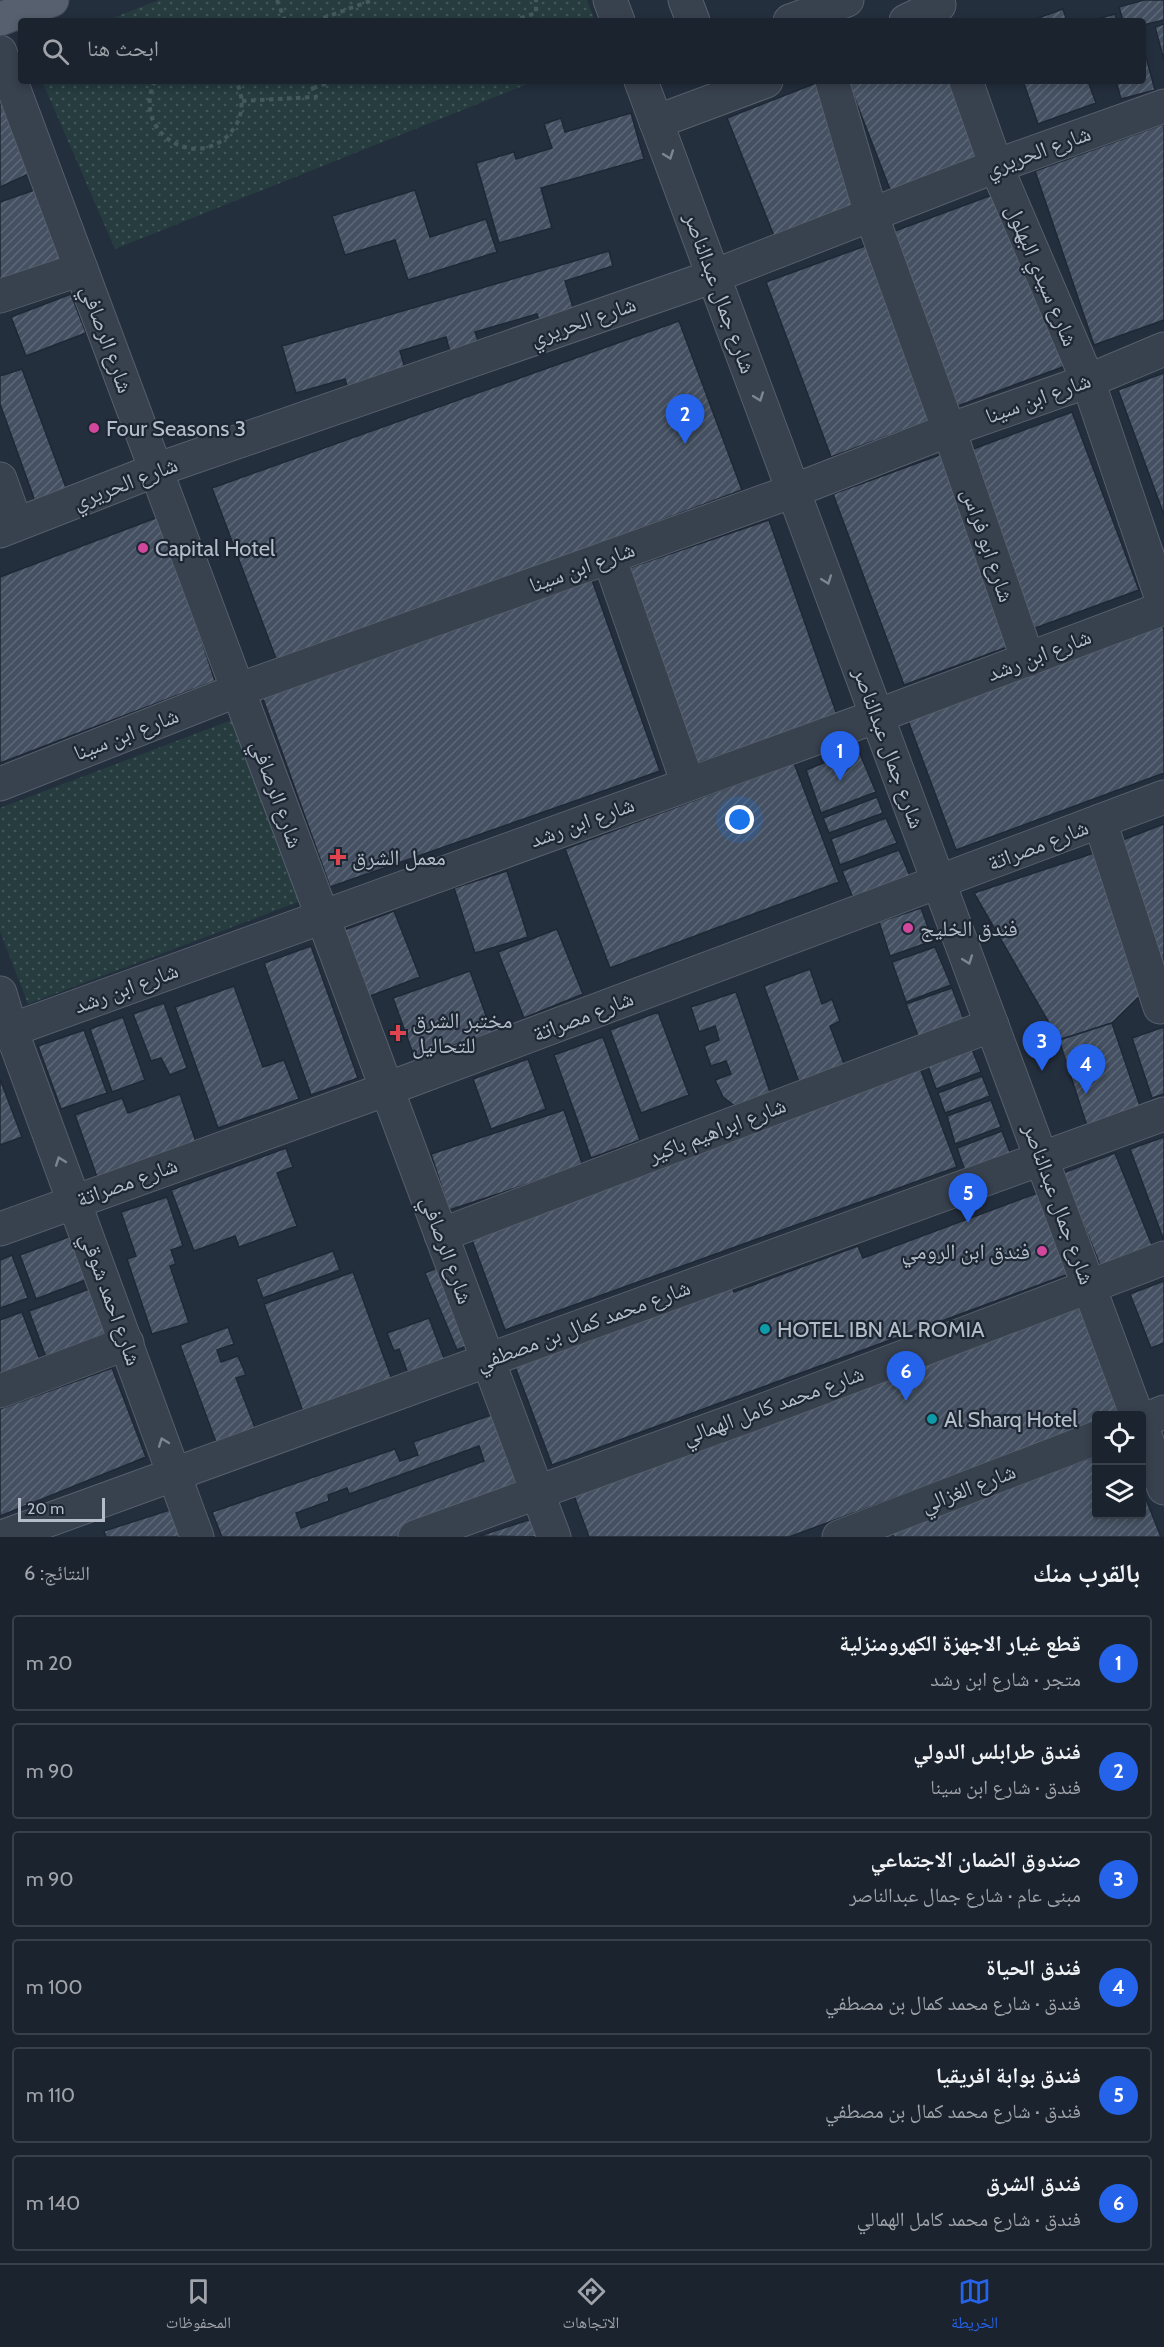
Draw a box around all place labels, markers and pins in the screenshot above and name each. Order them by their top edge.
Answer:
pin: 2 [666,394,704,444]
place label: Four Seasons 3 [106,415,246,442]
marker: Four Seasons 3 [87,421,101,435]
place label: Capital Hotel [155,535,276,562]
marker: Capital Hotel [136,541,150,555]
pin: 1 [820,732,860,781]
place label: معمل الشرق [352,844,446,871]
marker: معمل الشرق [329,848,347,866]
place label: فندق الخليج [920,915,1018,942]
marker: فندق الخليج [901,921,915,935]
place label: مختبر الشرق للتحاليل [412,1007,512,1059]
pin: 3 [1022,1022,1062,1071]
marker: مختبر الشرق للتحاليل [389,1024,407,1042]
pin: 4 [1066,1044,1106,1094]
pin: 5 [948,1174,988,1223]
place label: فندق ابن الرومي [901,1238,1030,1268]
marker: فندق ابن الرومي [1035,1244,1049,1258]
place label: HOTEL IBN AL ROMIA [777,1316,985,1343]
marker: HOTEL IBN AL ROMIA [758,1322,772,1336]
pin: 6 [886,1352,926,1401]
place label: Al Sharq Hotel [944,1406,1078,1433]
marker: Al Sharq Hotel [925,1412,939,1426]

